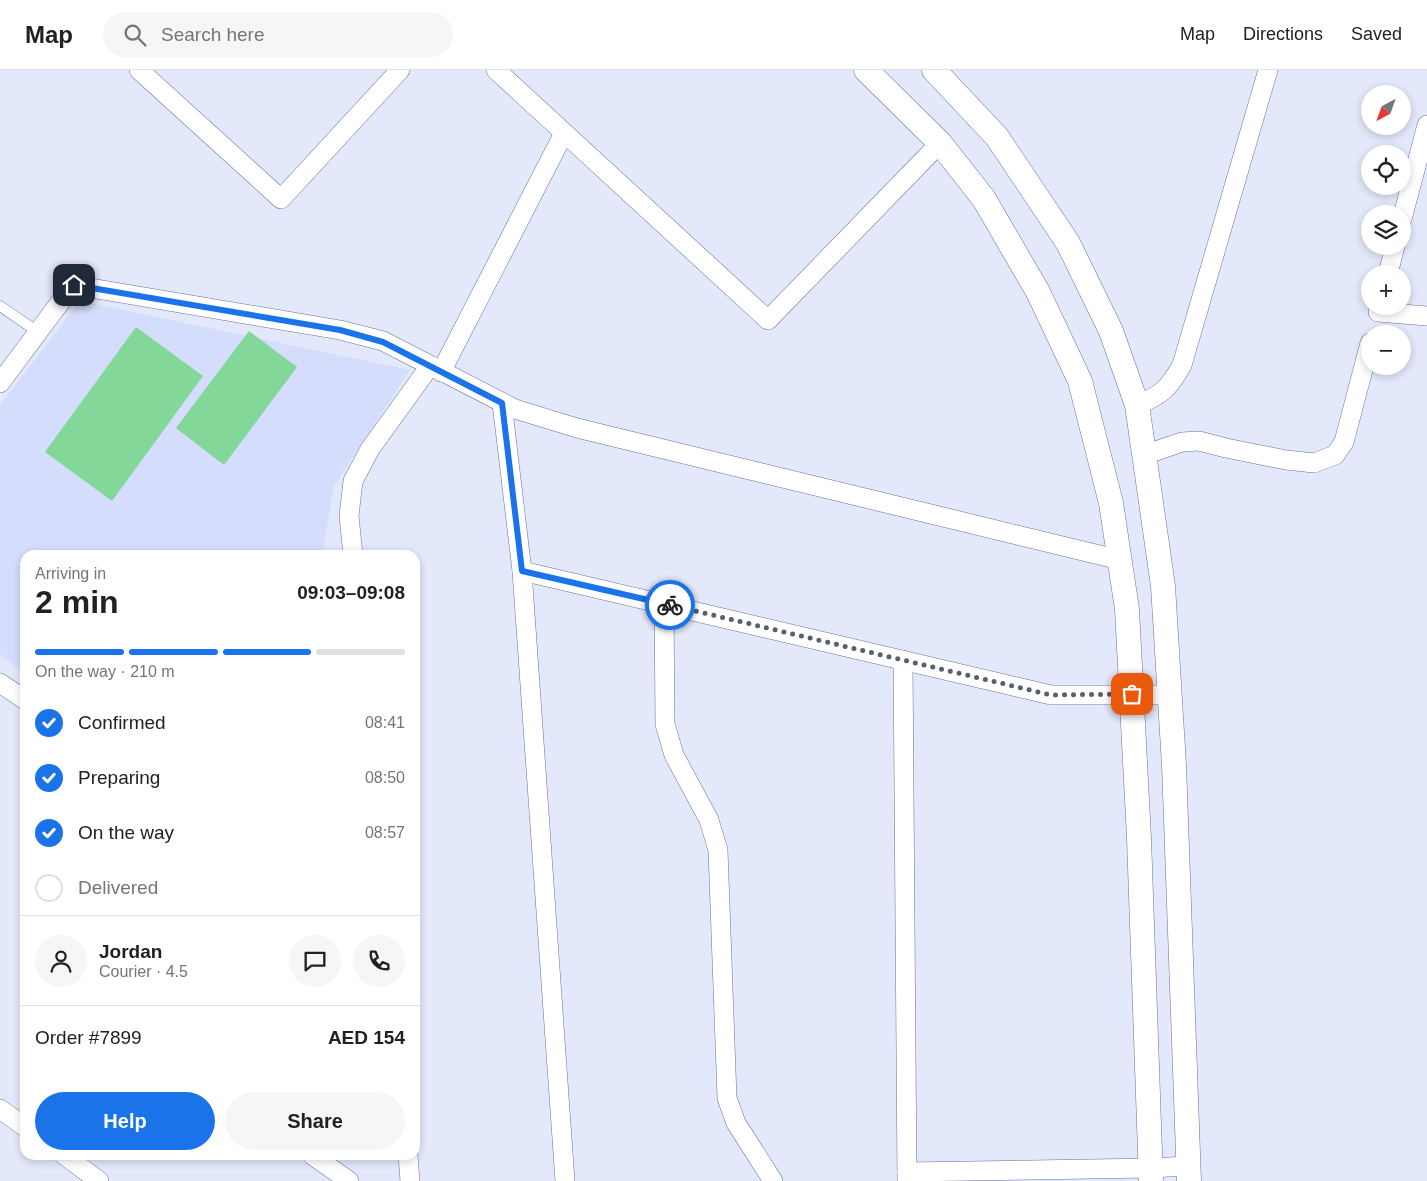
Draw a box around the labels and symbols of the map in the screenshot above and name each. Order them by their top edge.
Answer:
north arrow [1361,85,1411,135]
pin [53,264,95,306]
courier [645,580,695,630]
pin [1111,673,1153,715]

